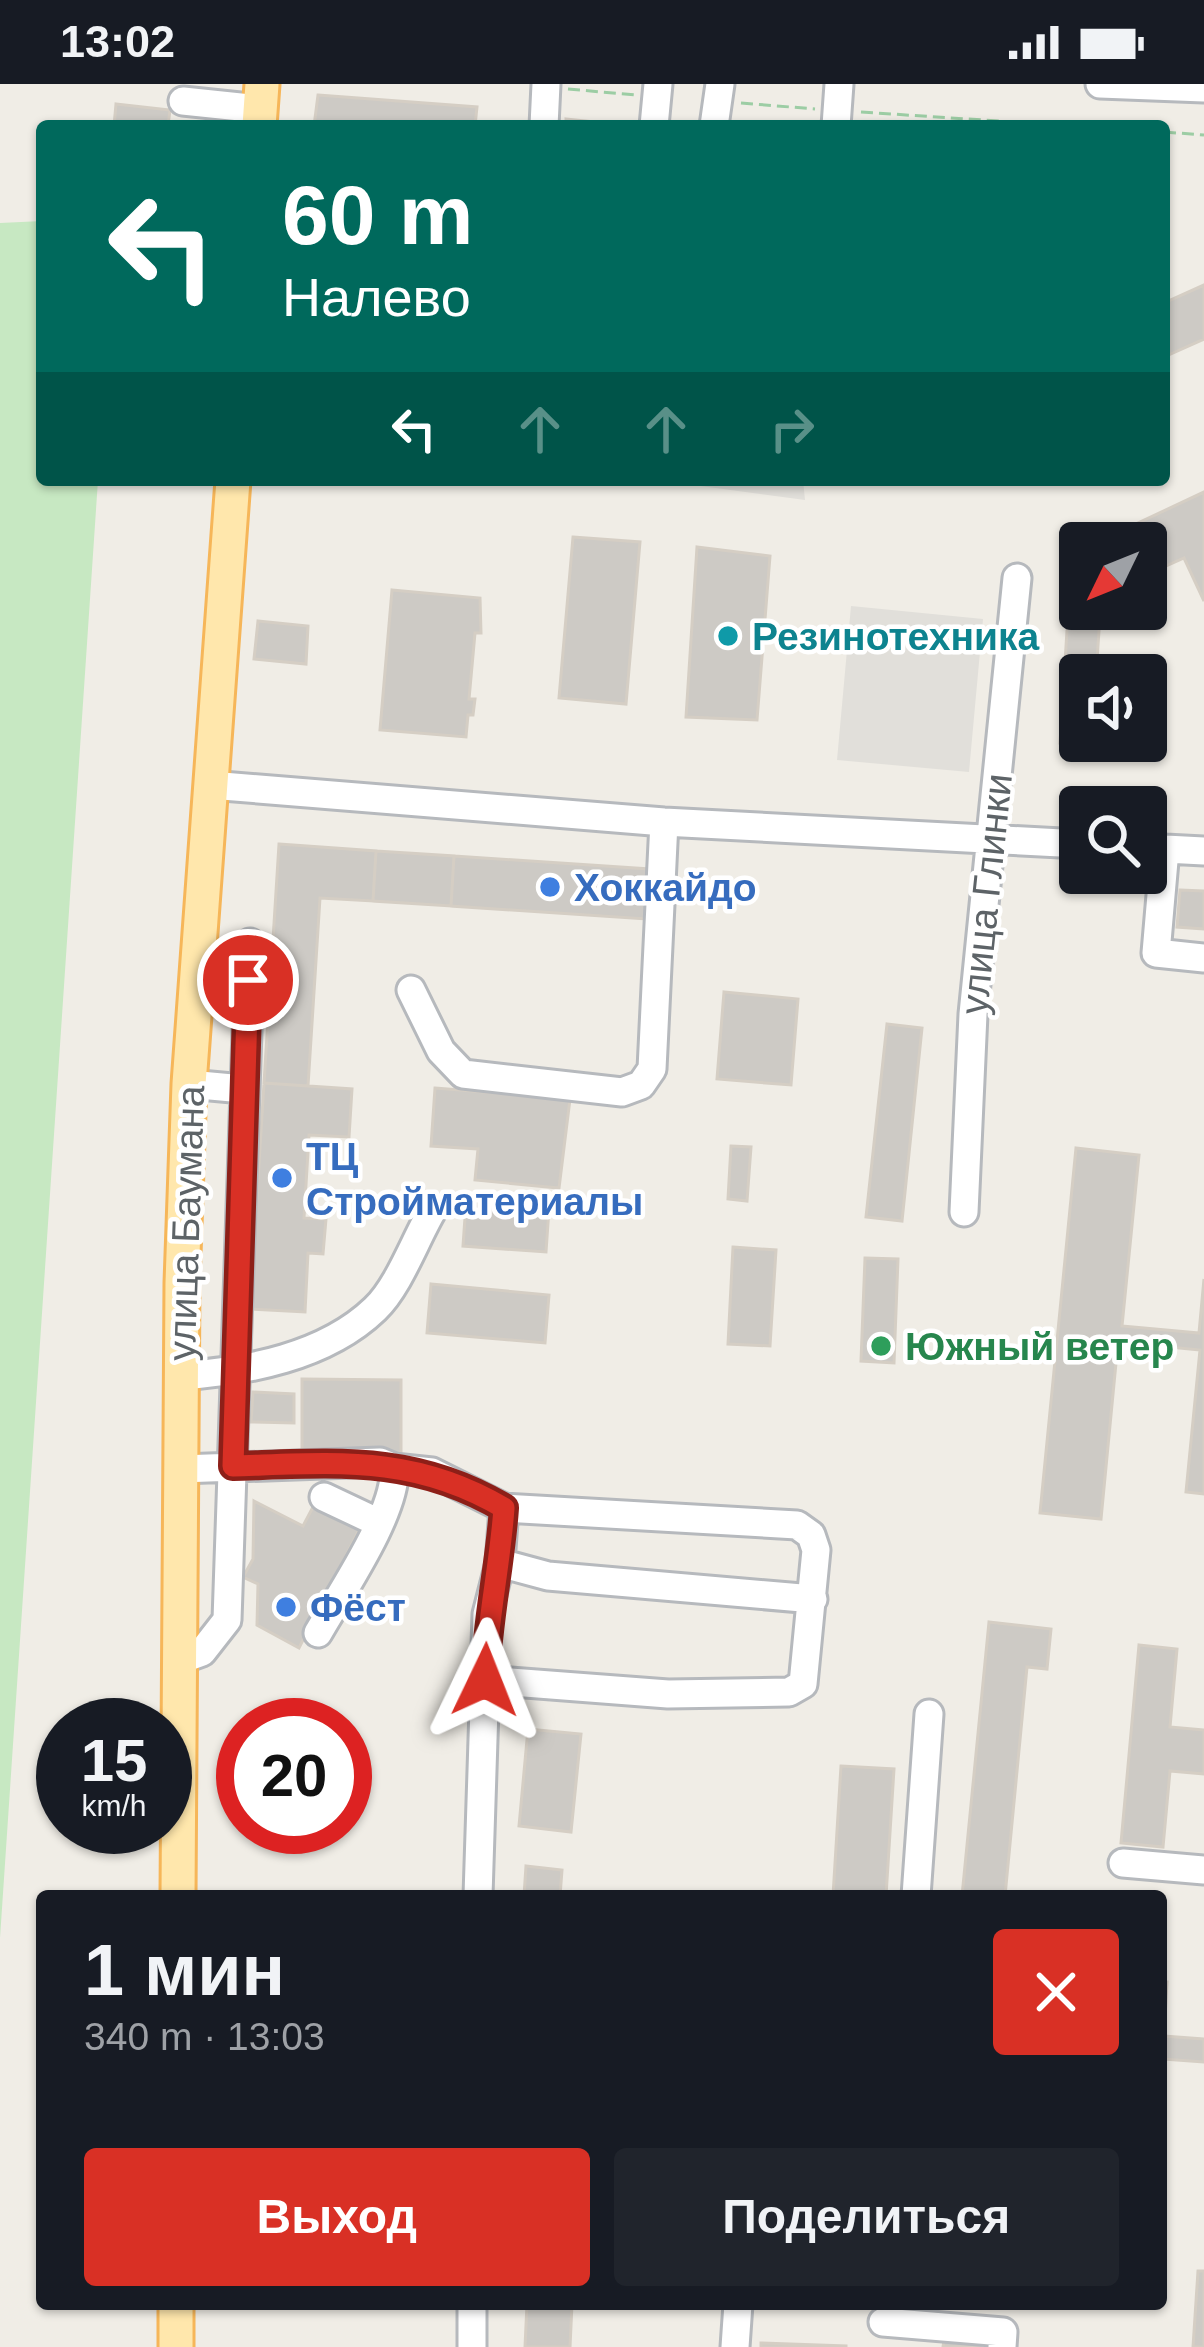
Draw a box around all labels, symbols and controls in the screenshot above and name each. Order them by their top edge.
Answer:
text: 13:02 [60,16,175,67]
icon: left [84,168,240,324]
text: 60 m [282,168,473,262]
text: Налево [282,267,471,327]
icon: left [381,396,447,462]
icon: ahead [507,396,573,462]
icon: ahead [633,396,699,462]
icon: right [759,396,825,462]
north arrow [1059,522,1167,630]
map controls [1059,522,1167,894]
place label: Резинотехника [752,615,1040,658]
marker: Резинотехника [715,623,741,649]
button: sound [1059,654,1167,762]
street label: улица Глинки [952,771,1020,1017]
button: search [1059,786,1167,894]
place label: Хоккайдо [574,866,757,909]
marker: Хоккайдо [537,874,563,900]
pin [197,929,299,1031]
icon: arrive [215,947,281,1013]
street label: улица Баумана [160,1084,212,1362]
place label: ТЦ Стройматериалы [306,1135,643,1223]
marker: ТЦ Стройматериалы [269,1165,295,1191]
place label: Южный ветер [905,1325,1174,1368]
marker: Южный ветер [868,1333,894,1359]
place label: Фёст [310,1586,406,1629]
marker: Фёст [273,1594,299,1620]
position arrow [422,1617,548,1743]
speed limit sign: 20 [216,1698,372,1854]
text: 15 [81,1727,147,1794]
text: km/h [81,1789,147,1822]
button: close [993,1929,1119,2055]
text: 1 мин [84,1930,285,2010]
text: 340 m · 13:03 [84,2015,325,2058]
button: Выход [84,2148,590,2286]
button: Поделиться [614,2148,1119,2286]

